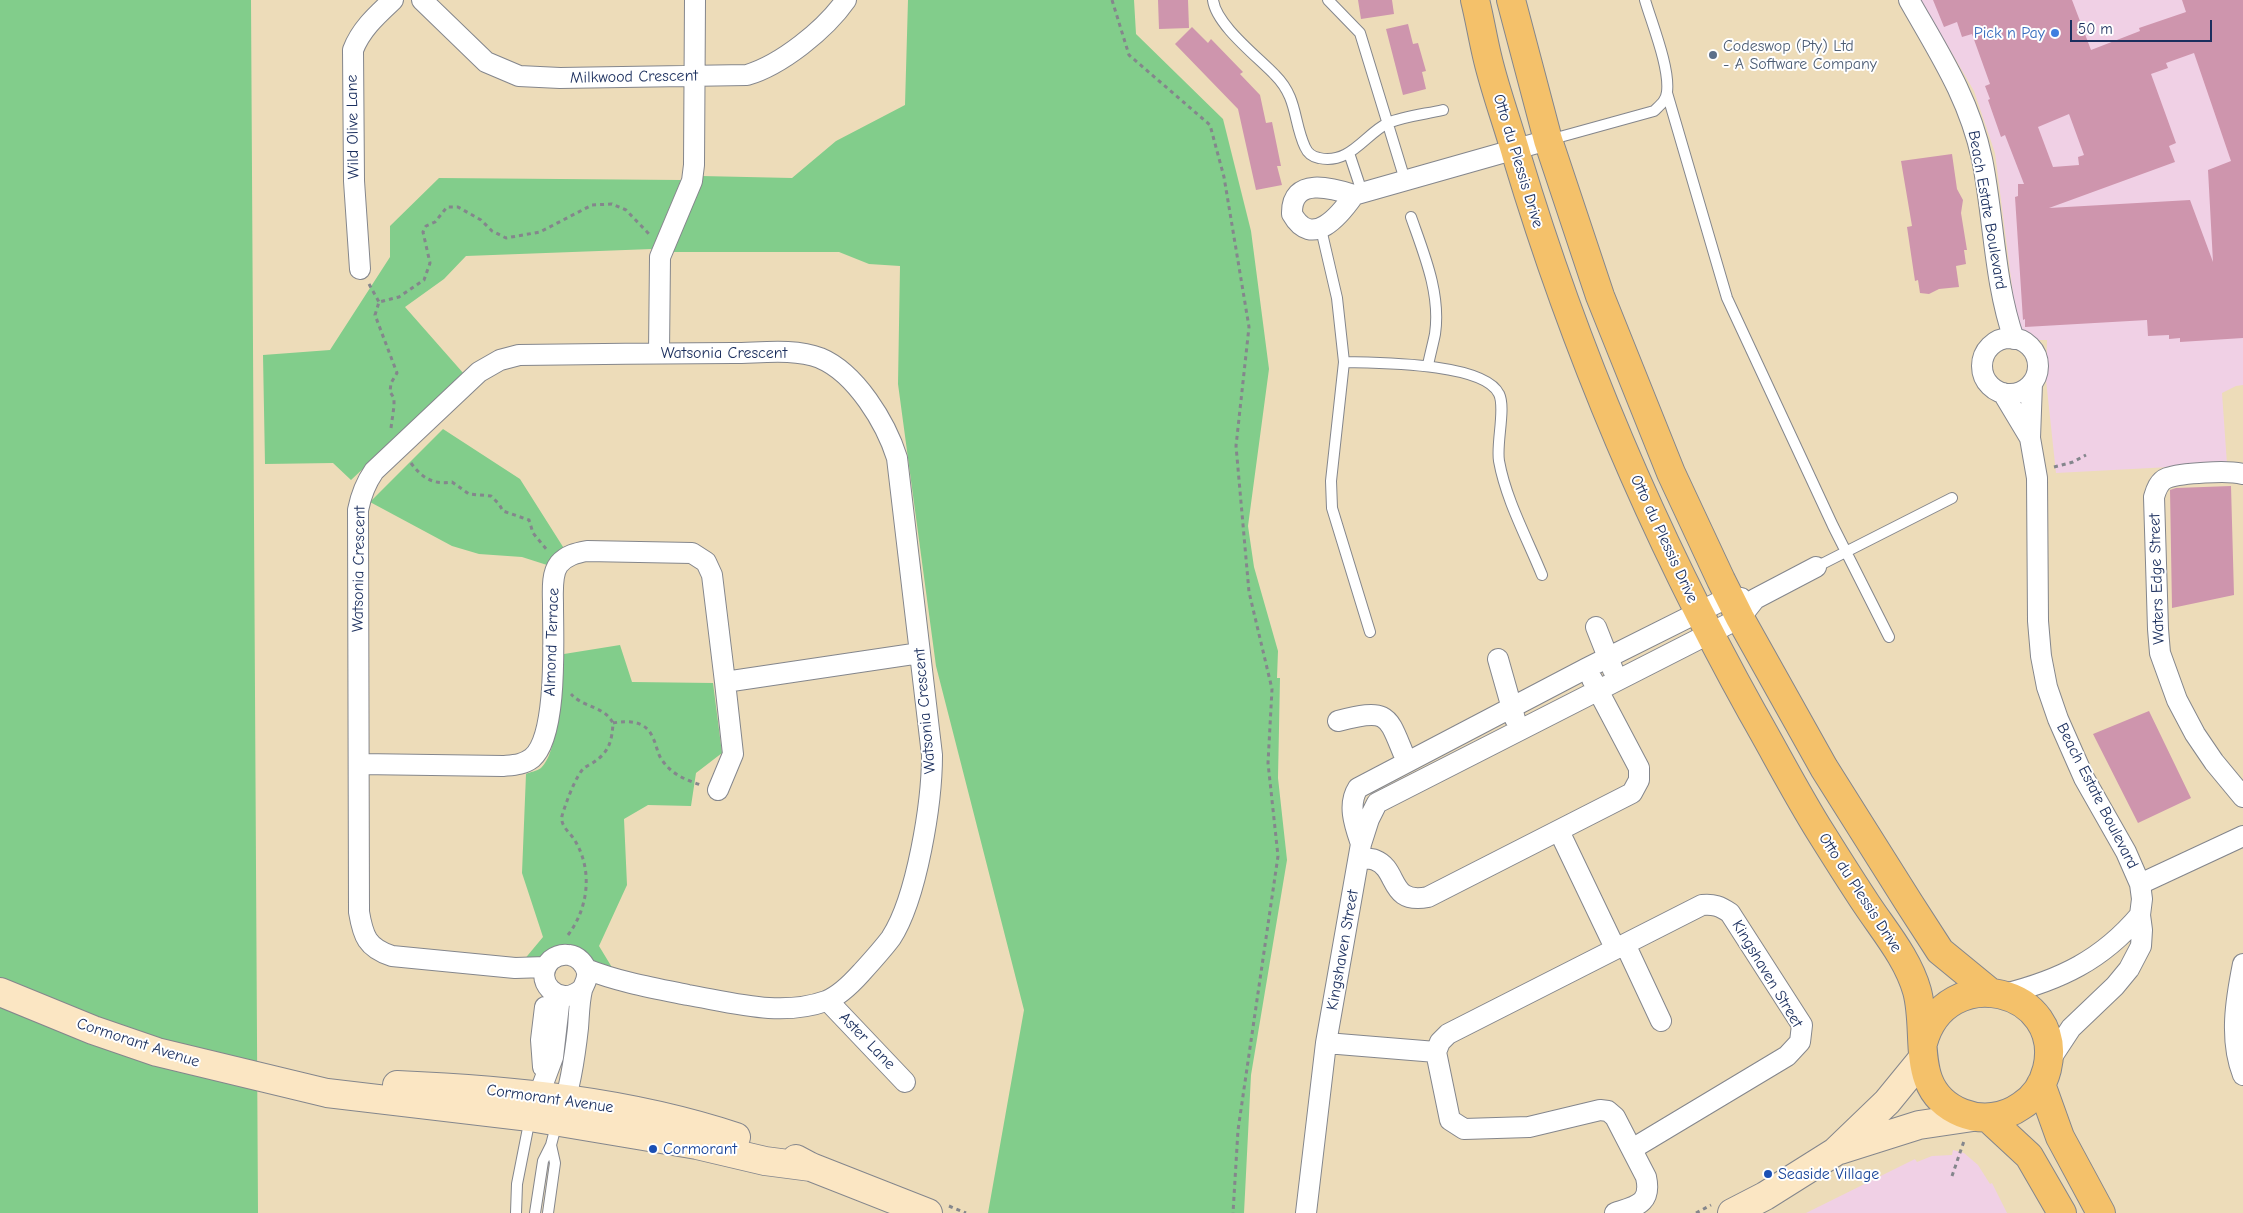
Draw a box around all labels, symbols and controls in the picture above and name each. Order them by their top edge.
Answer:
scale bar [2073,10,2216,42]
text: 50 m [2078,20,2113,38]
place label: Pick n Pay [1974,23,2045,43]
marker: Pick n Pay [2049,27,2061,39]
place label: Codeswop (Pty) Ltd - A Software Company [1723,36,1877,74]
marker: Codeswop (Pty) Ltd - A Software Company [1707,49,1719,61]
street label: Milkwood Crescent [570,66,698,88]
street label: Wild Olive Lane [342,74,364,180]
street label: Otto du Plessis Drive [1489,92,1547,230]
street label: Beach Estate Boulevard [1964,129,2010,291]
street label: Watsonia Crescent [661,343,787,363]
street label: Otto du Plessis Drive [1626,472,1702,606]
street label: Watsonia Crescent [348,506,370,632]
street label: Waters Edge Street [2145,513,2169,645]
street label: Almond Terrace [541,587,563,697]
street label: Watsonia Crescent [910,647,940,775]
street label: Beach Estate Boulevard [2052,720,2142,872]
street label: Otto du Plessis Drive [1814,830,1906,956]
street label: Kingshaven Street [1323,888,1363,1012]
street label: Kingshaven Street [1727,917,1807,1031]
street label: Aster Lane [835,1008,899,1074]
street label: Cormorant Avenue [74,1014,202,1072]
street label: Cormorant Avenue [485,1081,615,1117]
place label: Cormorant [663,1139,737,1159]
marker: Cormorant [647,1143,659,1155]
place label: Seaside Village [1778,1164,1879,1184]
marker: Seaside Village [1762,1168,1774,1180]

